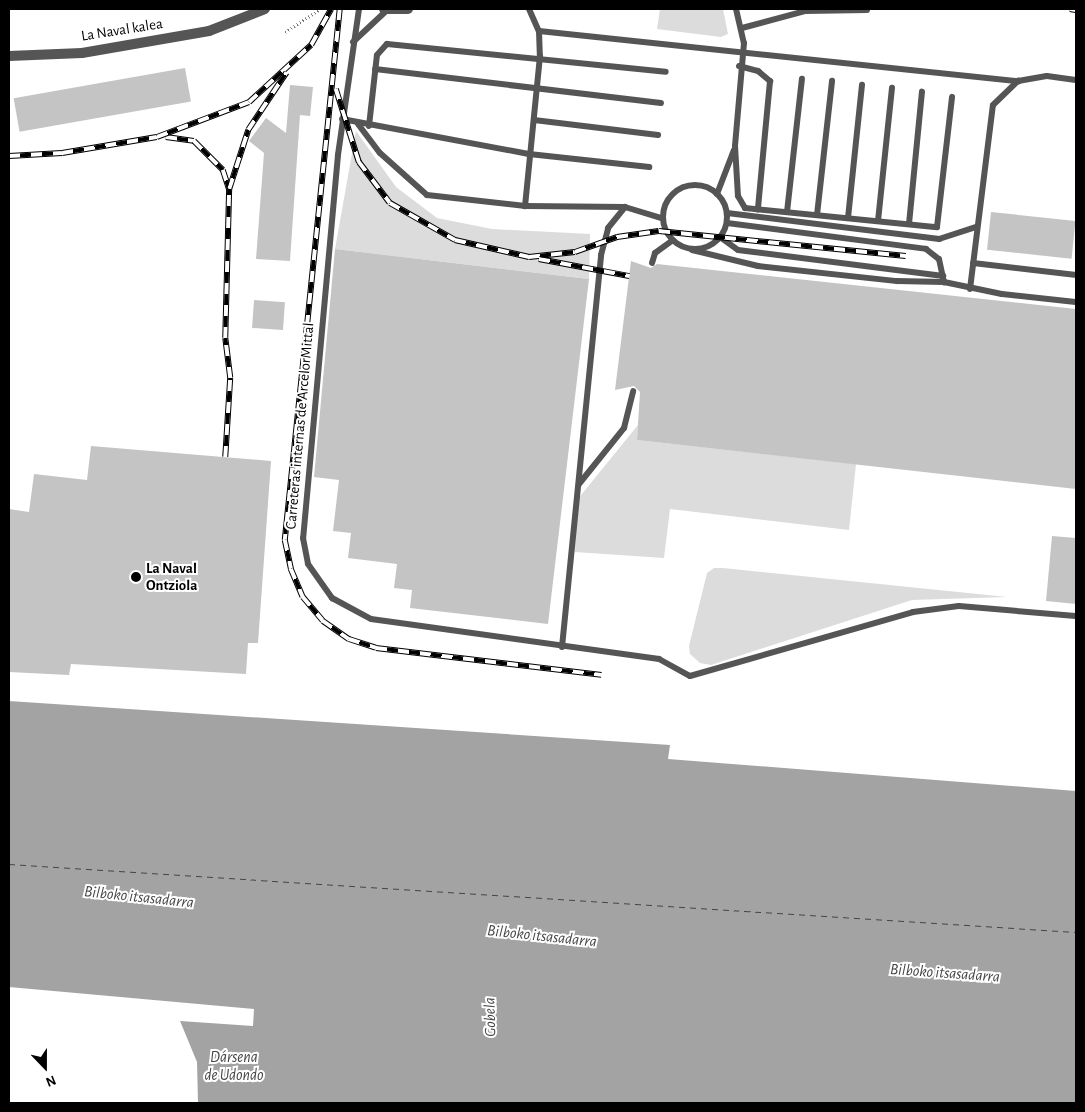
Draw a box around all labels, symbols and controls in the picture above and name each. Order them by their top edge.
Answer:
street label: La Naval kalea [80,15,164,45]
street label: Carreteras internas de ArcelorMittal [282,322,318,530]
place label: La Naval Ontziola [146,559,197,594]
marker: La Naval Ontziola [130,571,142,583]
water label: Bilboko itsasadarra [83,882,195,912]
water label: Bilboko itsasadarra [486,921,598,951]
water label: Bilboko itsasadarra [890,960,1000,986]
water label: Gobela [480,997,500,1037]
north arrow [20,1042,70,1092]
water label: Dársena de Udondo [204,1047,264,1085]
text: N [43,1073,58,1089]

